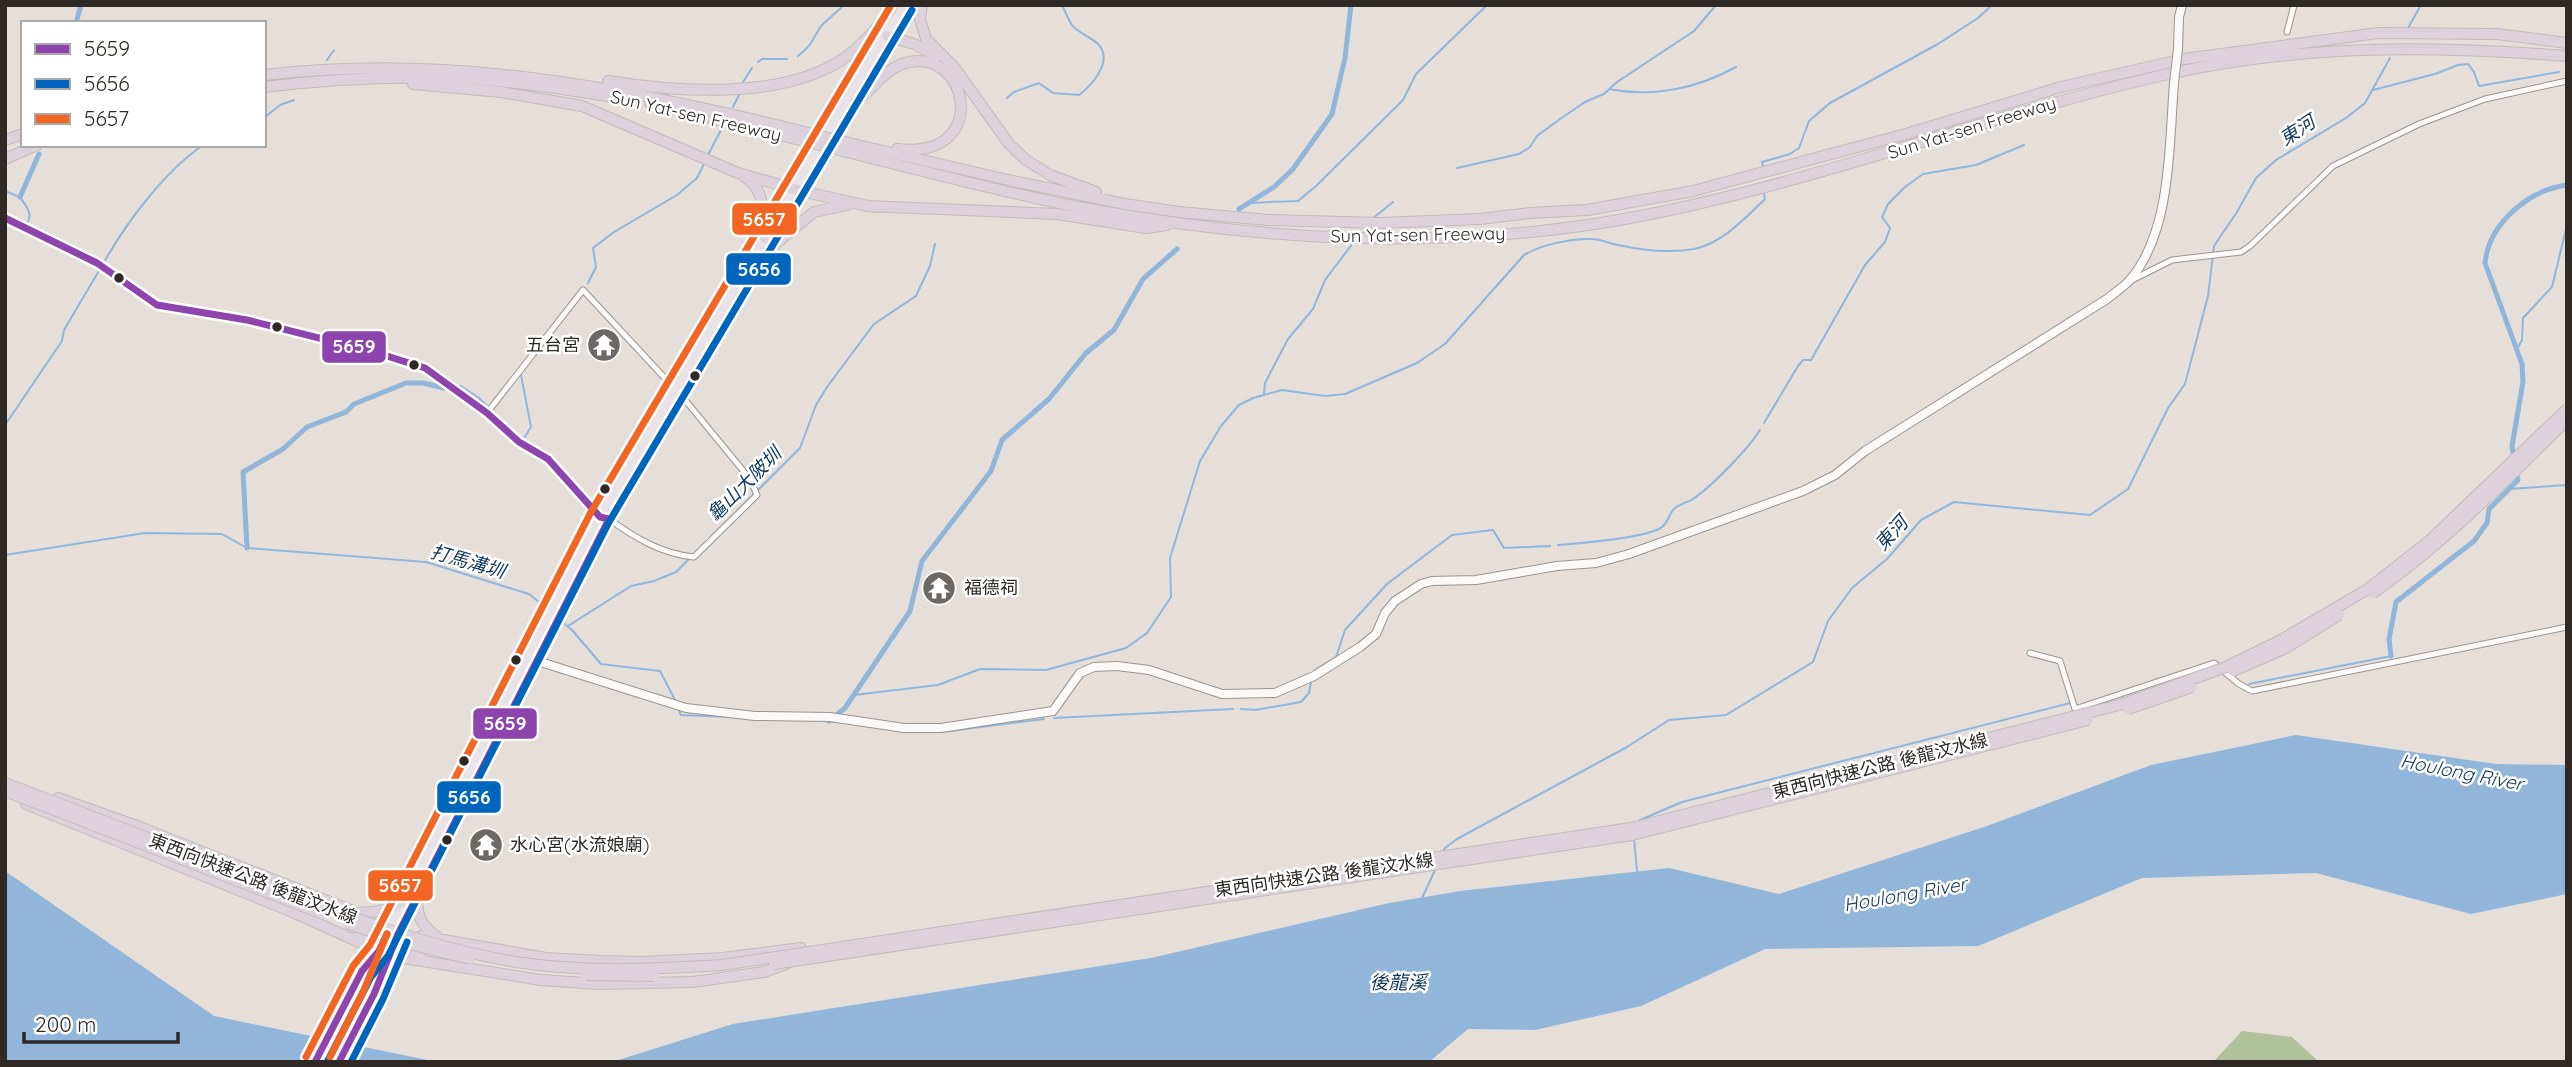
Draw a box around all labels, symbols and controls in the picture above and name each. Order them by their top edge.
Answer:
legend [21,21,266,147]
text: 5659 [84,35,130,61]
text: 5656 [84,70,130,96]
street label: Sun Yat-sen Freeway [608,85,784,146]
street label: Sun Yat-sen Freeway [1885,91,2059,164]
text: 5657 [84,105,129,131]
water label: 東河 [2275,107,2323,150]
line badge: 5657 [731,202,798,236]
text: 5657 [743,207,785,231]
street label: Sun Yat-sen Freeway [1330,221,1506,248]
line badge: 5656 [725,252,792,286]
text: 5656 [738,257,780,281]
unlabelled marker [112,271,126,285]
unlabelled marker [270,320,284,334]
temple icon: 五台宮 [585,326,623,364]
line badge: 5659 [321,330,387,364]
place label: 五台宮 [526,333,580,356]
text: 5659 [332,334,376,358]
unlabelled marker [407,358,421,372]
unlabelled marker [688,369,702,383]
water label: 龜山大陂圳 [702,440,788,526]
unlabelled marker [598,482,612,496]
water label: 東河 [1869,508,1915,555]
water label: 打馬溝圳 [428,539,511,584]
temple icon: 福德祠 [920,569,958,607]
place label: 福德祠 [964,576,1018,599]
unlabelled marker [509,653,523,667]
line badge: 5659 [472,707,538,740]
text: 5659 [483,711,527,735]
street label: 東西向快速公路 後龍汶水線 [1770,728,1990,803]
water label: Houlong River [2399,748,2528,796]
unlabelled marker [457,754,471,768]
line badge: 5656 [436,780,502,814]
text: 5656 [448,785,490,809]
temple icon: 水心宮(水流娘廟) [467,826,505,864]
street label: 東西向快速公路 後龍汶水線 [146,828,360,929]
unlabelled marker [440,833,454,847]
place label: 水心宮(水流娘廟) [510,833,649,856]
street label: 東西向快速公路 後龍汶水線 [1213,848,1435,901]
line badge: 5657 [367,869,434,902]
water label: Houlong River [1842,871,1971,917]
text: 5657 [379,873,421,897]
water label: 後龍溪 [1369,970,1429,994]
scale bar [24,1000,178,1044]
text: 200 m [35,1011,97,1037]

